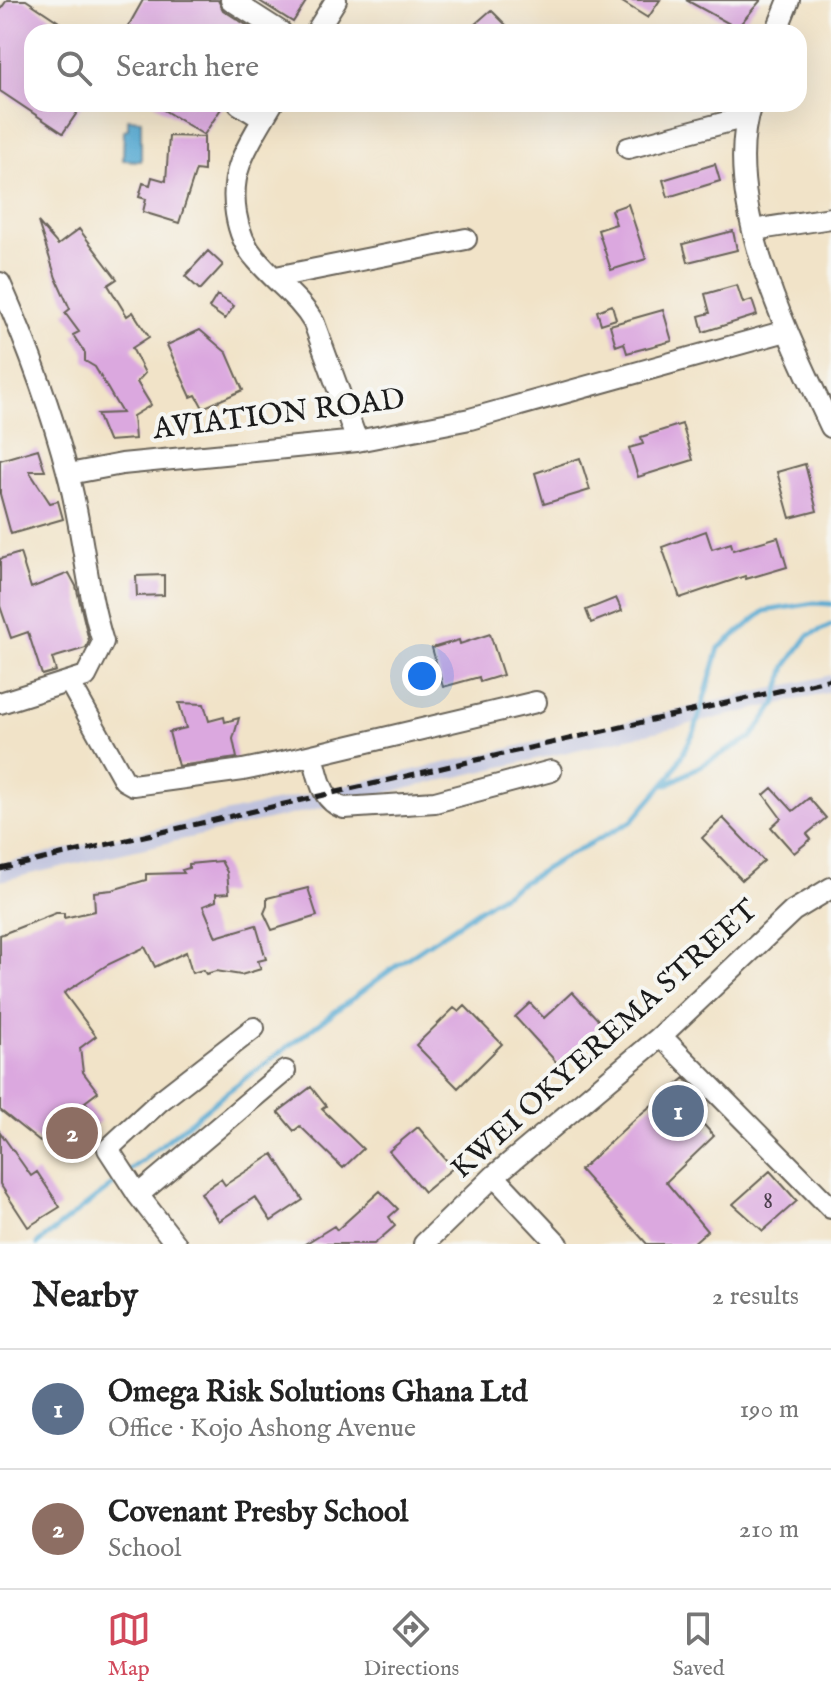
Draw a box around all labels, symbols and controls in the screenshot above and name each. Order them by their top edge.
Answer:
search box [24,24,807,112]
icon: search [52,46,96,90]
text: Search here [116,49,259,87]
street label: AVIATION ROAD [150,381,407,449]
your location [402,656,442,696]
street label: KWEI OKYEREMA STREET [444,892,766,1188]
pin: 1 [652,1081,704,1141]
pin: 2 [46,1103,98,1163]
house number: 8 [763,1184,773,1217]
text: Nearby [32,1275,138,1318]
text: 2 results [712,1280,799,1313]
text: Omega Risk Solutions Ghana Ltd [108,1374,528,1412]
text: 1 [53,1393,63,1426]
text: 190 m [739,1393,799,1426]
text: Office · Kojo Ashong Avenue [108,1412,416,1445]
text: Covenant Presby School [108,1494,408,1532]
text: 2 [52,1513,64,1546]
text: 210 m [739,1513,799,1546]
text: School [108,1532,181,1565]
tab: Map [107,1607,151,1683]
tab: Directions [364,1607,459,1683]
tab: Saved [672,1607,724,1683]

